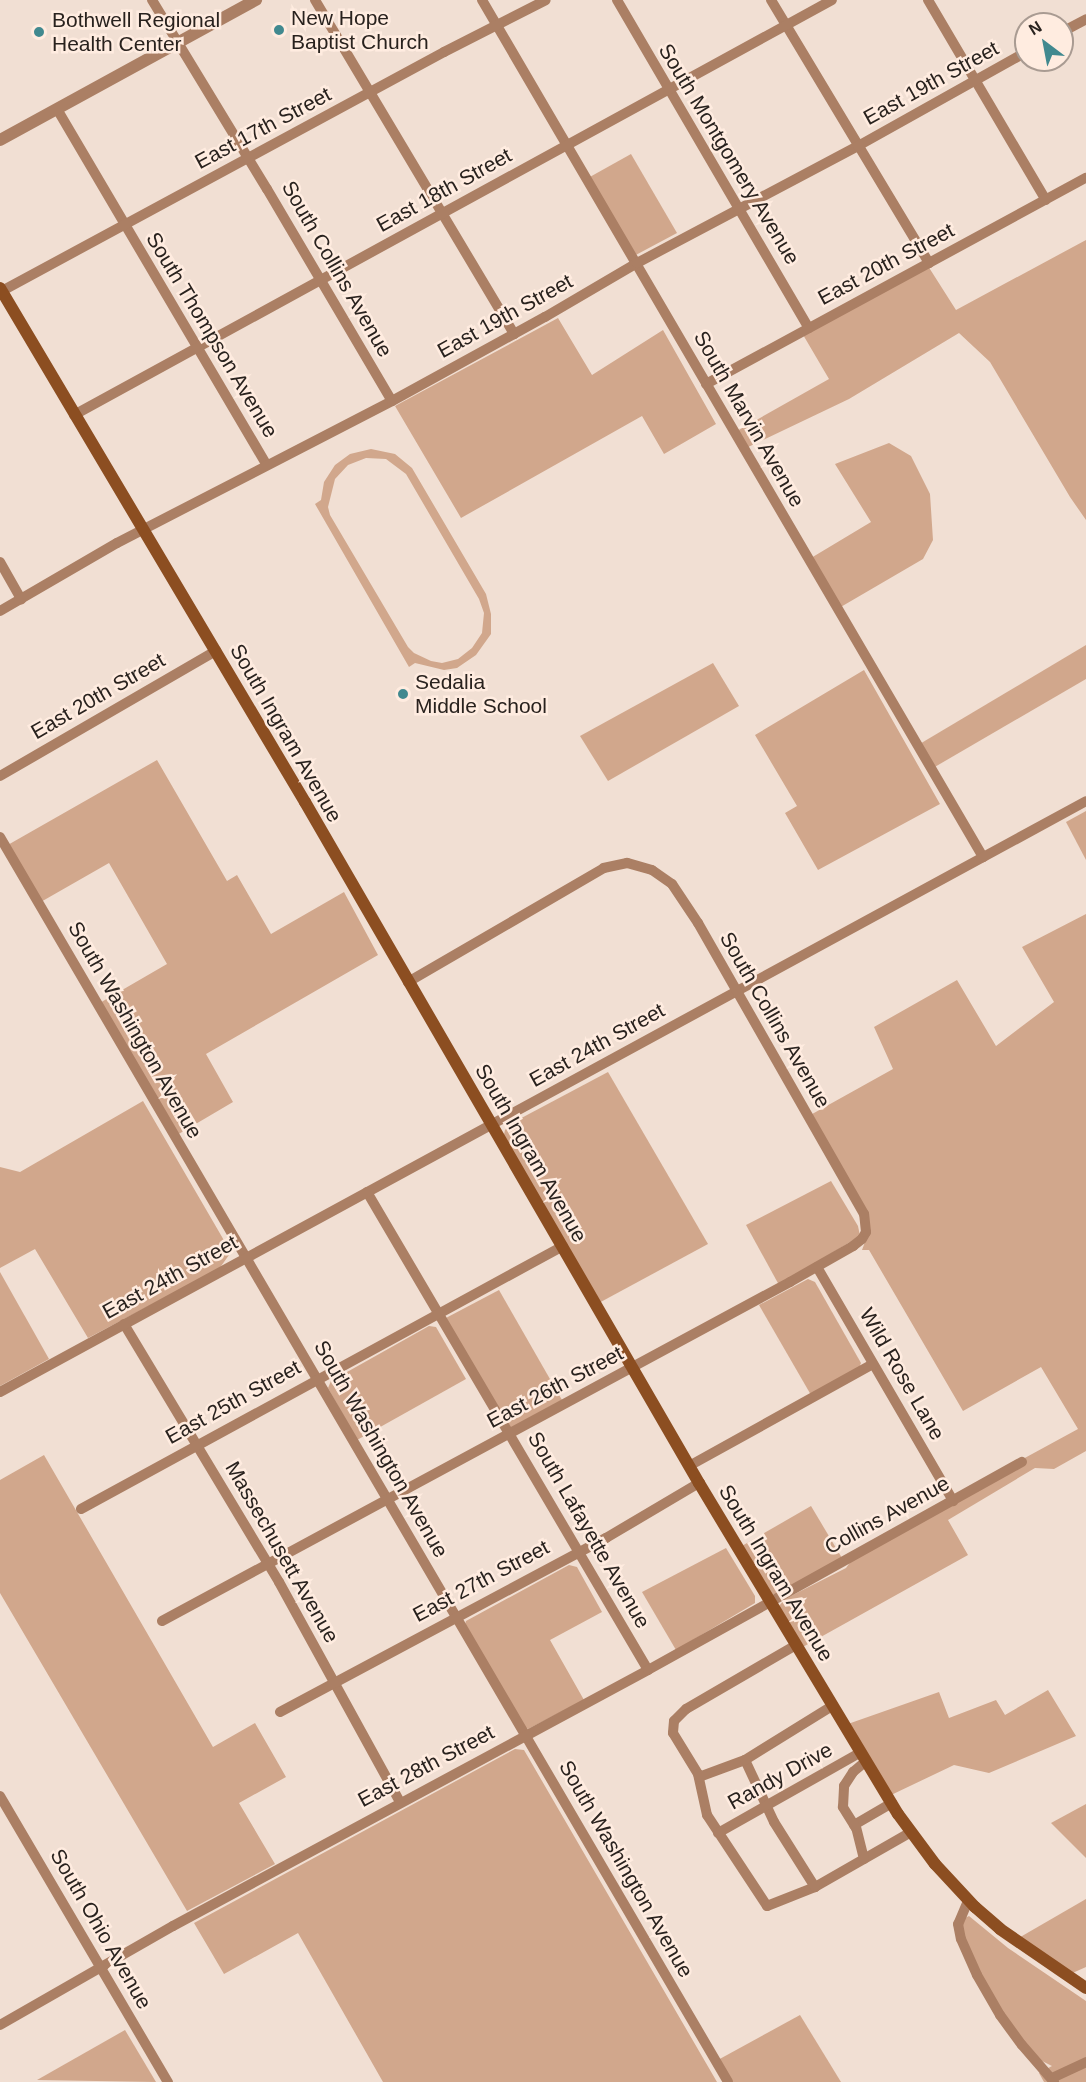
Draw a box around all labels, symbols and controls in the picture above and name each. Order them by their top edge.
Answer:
place label: New Hope Baptist Church [291,5,429,55]
place label: Bothwell Regional Health Center [52,7,220,57]
north arrow [1014,12,1074,72]
text: N [1026,18,1045,38]
marker: Bothwell Regional Health Center [30,23,48,41]
marker: New Hope Baptist Church [272,23,286,37]
street label: East 19th Street [859,35,1003,131]
street label: South Montgomery Avenue [653,39,805,269]
street label: East 17th Street [191,82,335,174]
street label: East 18th Street [372,142,516,238]
street label: South Collins Avenue [276,176,398,362]
street label: East 20th Street [814,218,958,310]
street label: South Thompson Avenue [140,227,284,443]
street label: East 19th Street [433,268,577,364]
street label: South Marvin Avenue [688,326,810,512]
street label: South Ingram Avenue [224,639,348,827]
street label: East 20th Street [26,647,170,745]
place label: Sedalia Middle School [415,669,547,719]
marker: Sedalia Middle School [396,687,410,701]
street label: South Washington Avenue [62,917,208,1143]
street label: South Collins Avenue [714,927,836,1113]
street label: East 24th Street [525,997,669,1093]
street label: South Ingram Avenue [469,1059,593,1247]
street label: East 24th Street [98,1229,242,1325]
street label: Wild Rose Lane [854,1304,950,1444]
street label: South Washington Avenue [308,1336,454,1562]
street label: East 26th Street [483,1341,627,1433]
street label: East 25th Street [161,1354,305,1450]
street label: South Lafayette Avenue [522,1427,656,1633]
street label: Massechusett Avenue [220,1456,344,1648]
street label: Collins Avenue [820,1470,954,1560]
street label: South Ingram Avenue [713,1480,839,1666]
street label: East 27th Street [409,1535,553,1627]
street label: East 28th Street [354,1720,498,1812]
street label: Randy Drive [723,1737,837,1815]
street label: South Washington Avenue [553,1756,699,1982]
street label: South Ohio Avenue [45,1844,157,2014]

